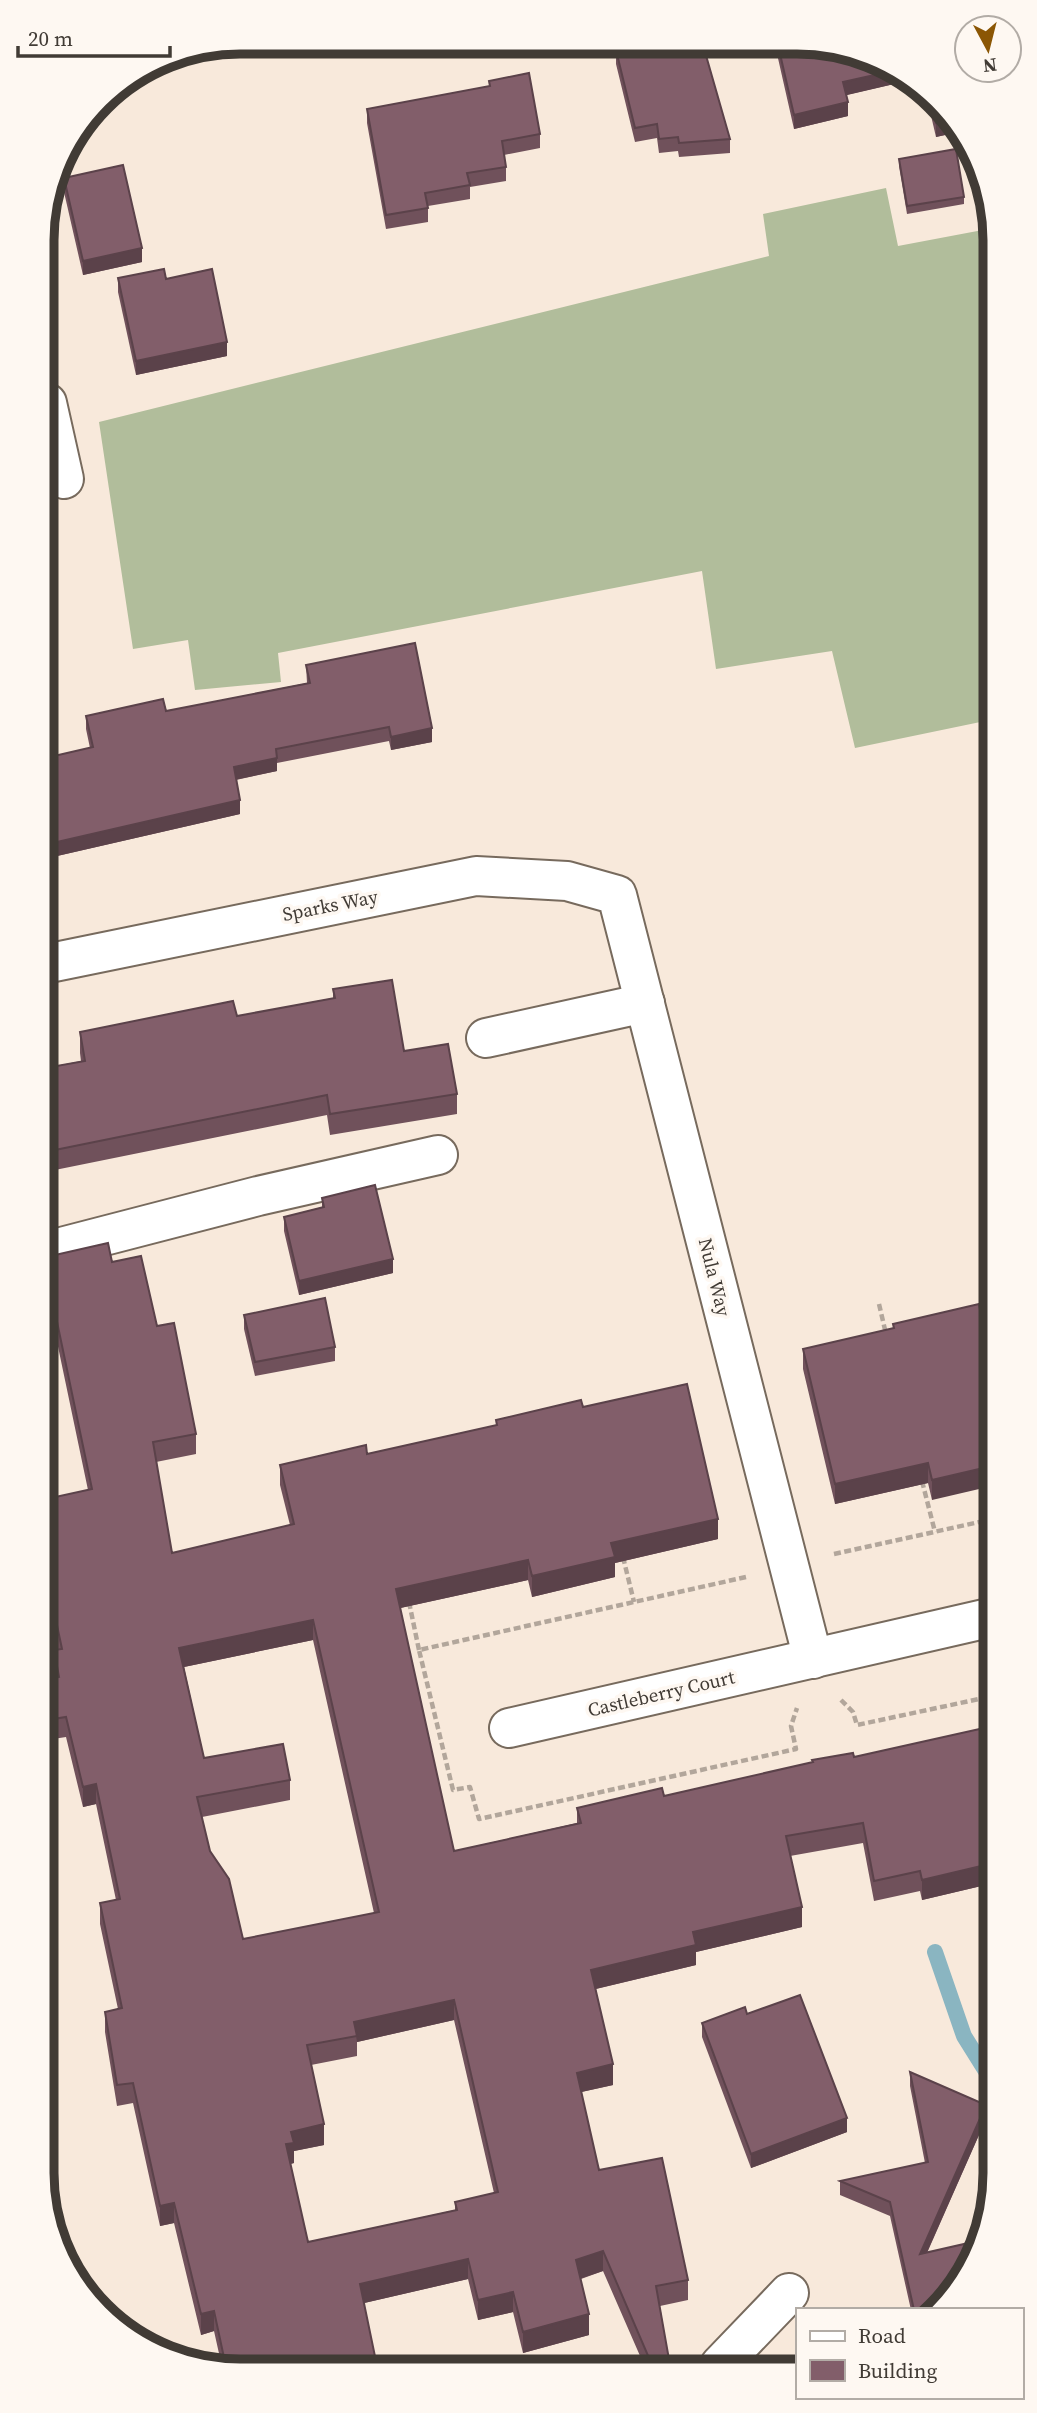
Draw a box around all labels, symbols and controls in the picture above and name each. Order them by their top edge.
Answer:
scale bar [18,14,170,58]
north arrow [953,14,1023,84]
text: 20 m [28,24,73,53]
text: N [981,52,999,80]
street label: Sparks Way [280,883,380,927]
street label: Nula Way [693,1235,737,1319]
street label: Castleberry Court [585,1663,738,1723]
legend [796,2308,1023,2399]
text: Road [858,2321,906,2350]
text: Building [858,2356,937,2385]

